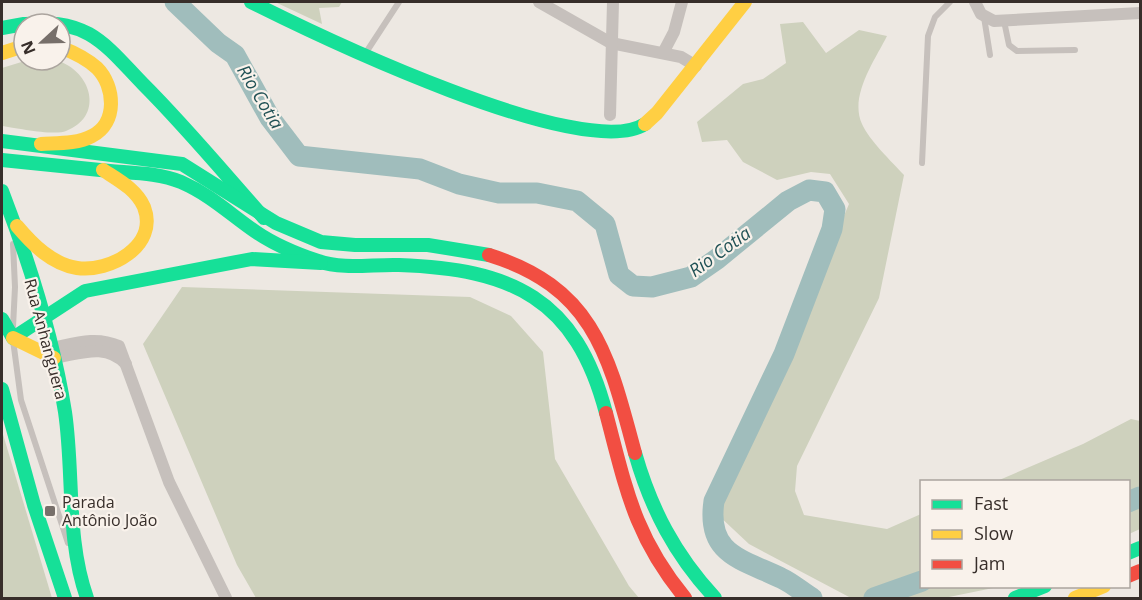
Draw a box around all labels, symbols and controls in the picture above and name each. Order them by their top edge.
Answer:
north arrow [12,12,72,72]
text: N [15,37,41,58]
water label: Rio Cotia [232,60,289,133]
water label: Rio Cotia [684,221,755,282]
street label: Rua Anhanguera [19,276,73,402]
legend [920,480,1130,588]
place label: Parada Antônio João [62,491,157,531]
text: Fast [974,491,1008,515]
marker: Parada Antônio João [43,504,57,518]
text: Slow [974,521,1013,545]
text: Jam [972,551,1006,575]

